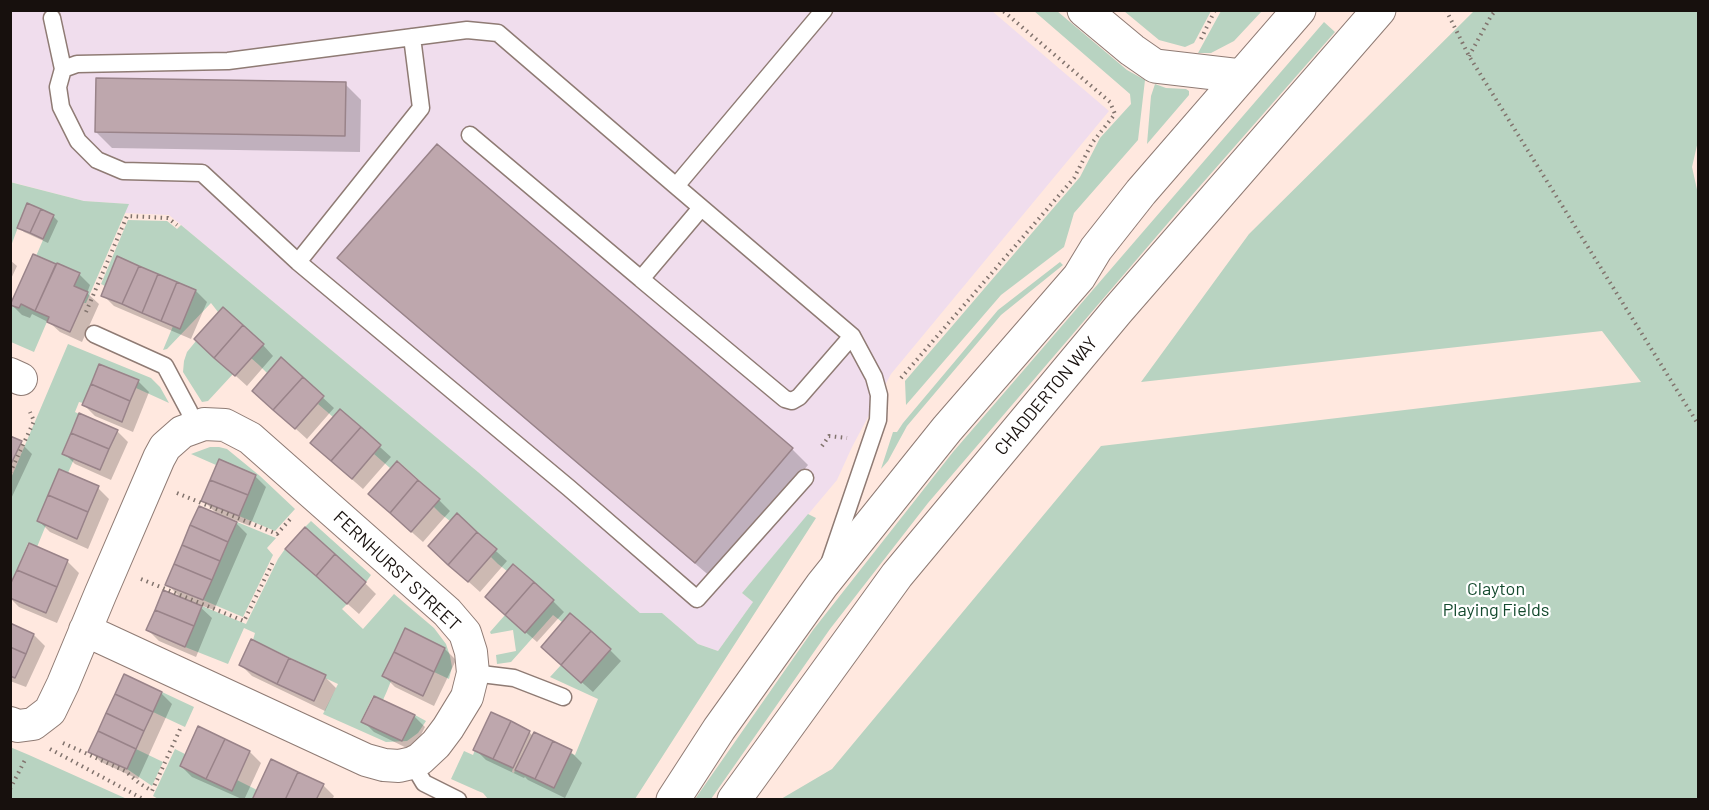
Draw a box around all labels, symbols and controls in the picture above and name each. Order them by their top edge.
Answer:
street label: CHADDERTON WAY [990,332,1102,460]
street label: FERNHURST STREET [329,506,465,636]
park label: Clayton Playing Fields [1443,578,1549,620]

